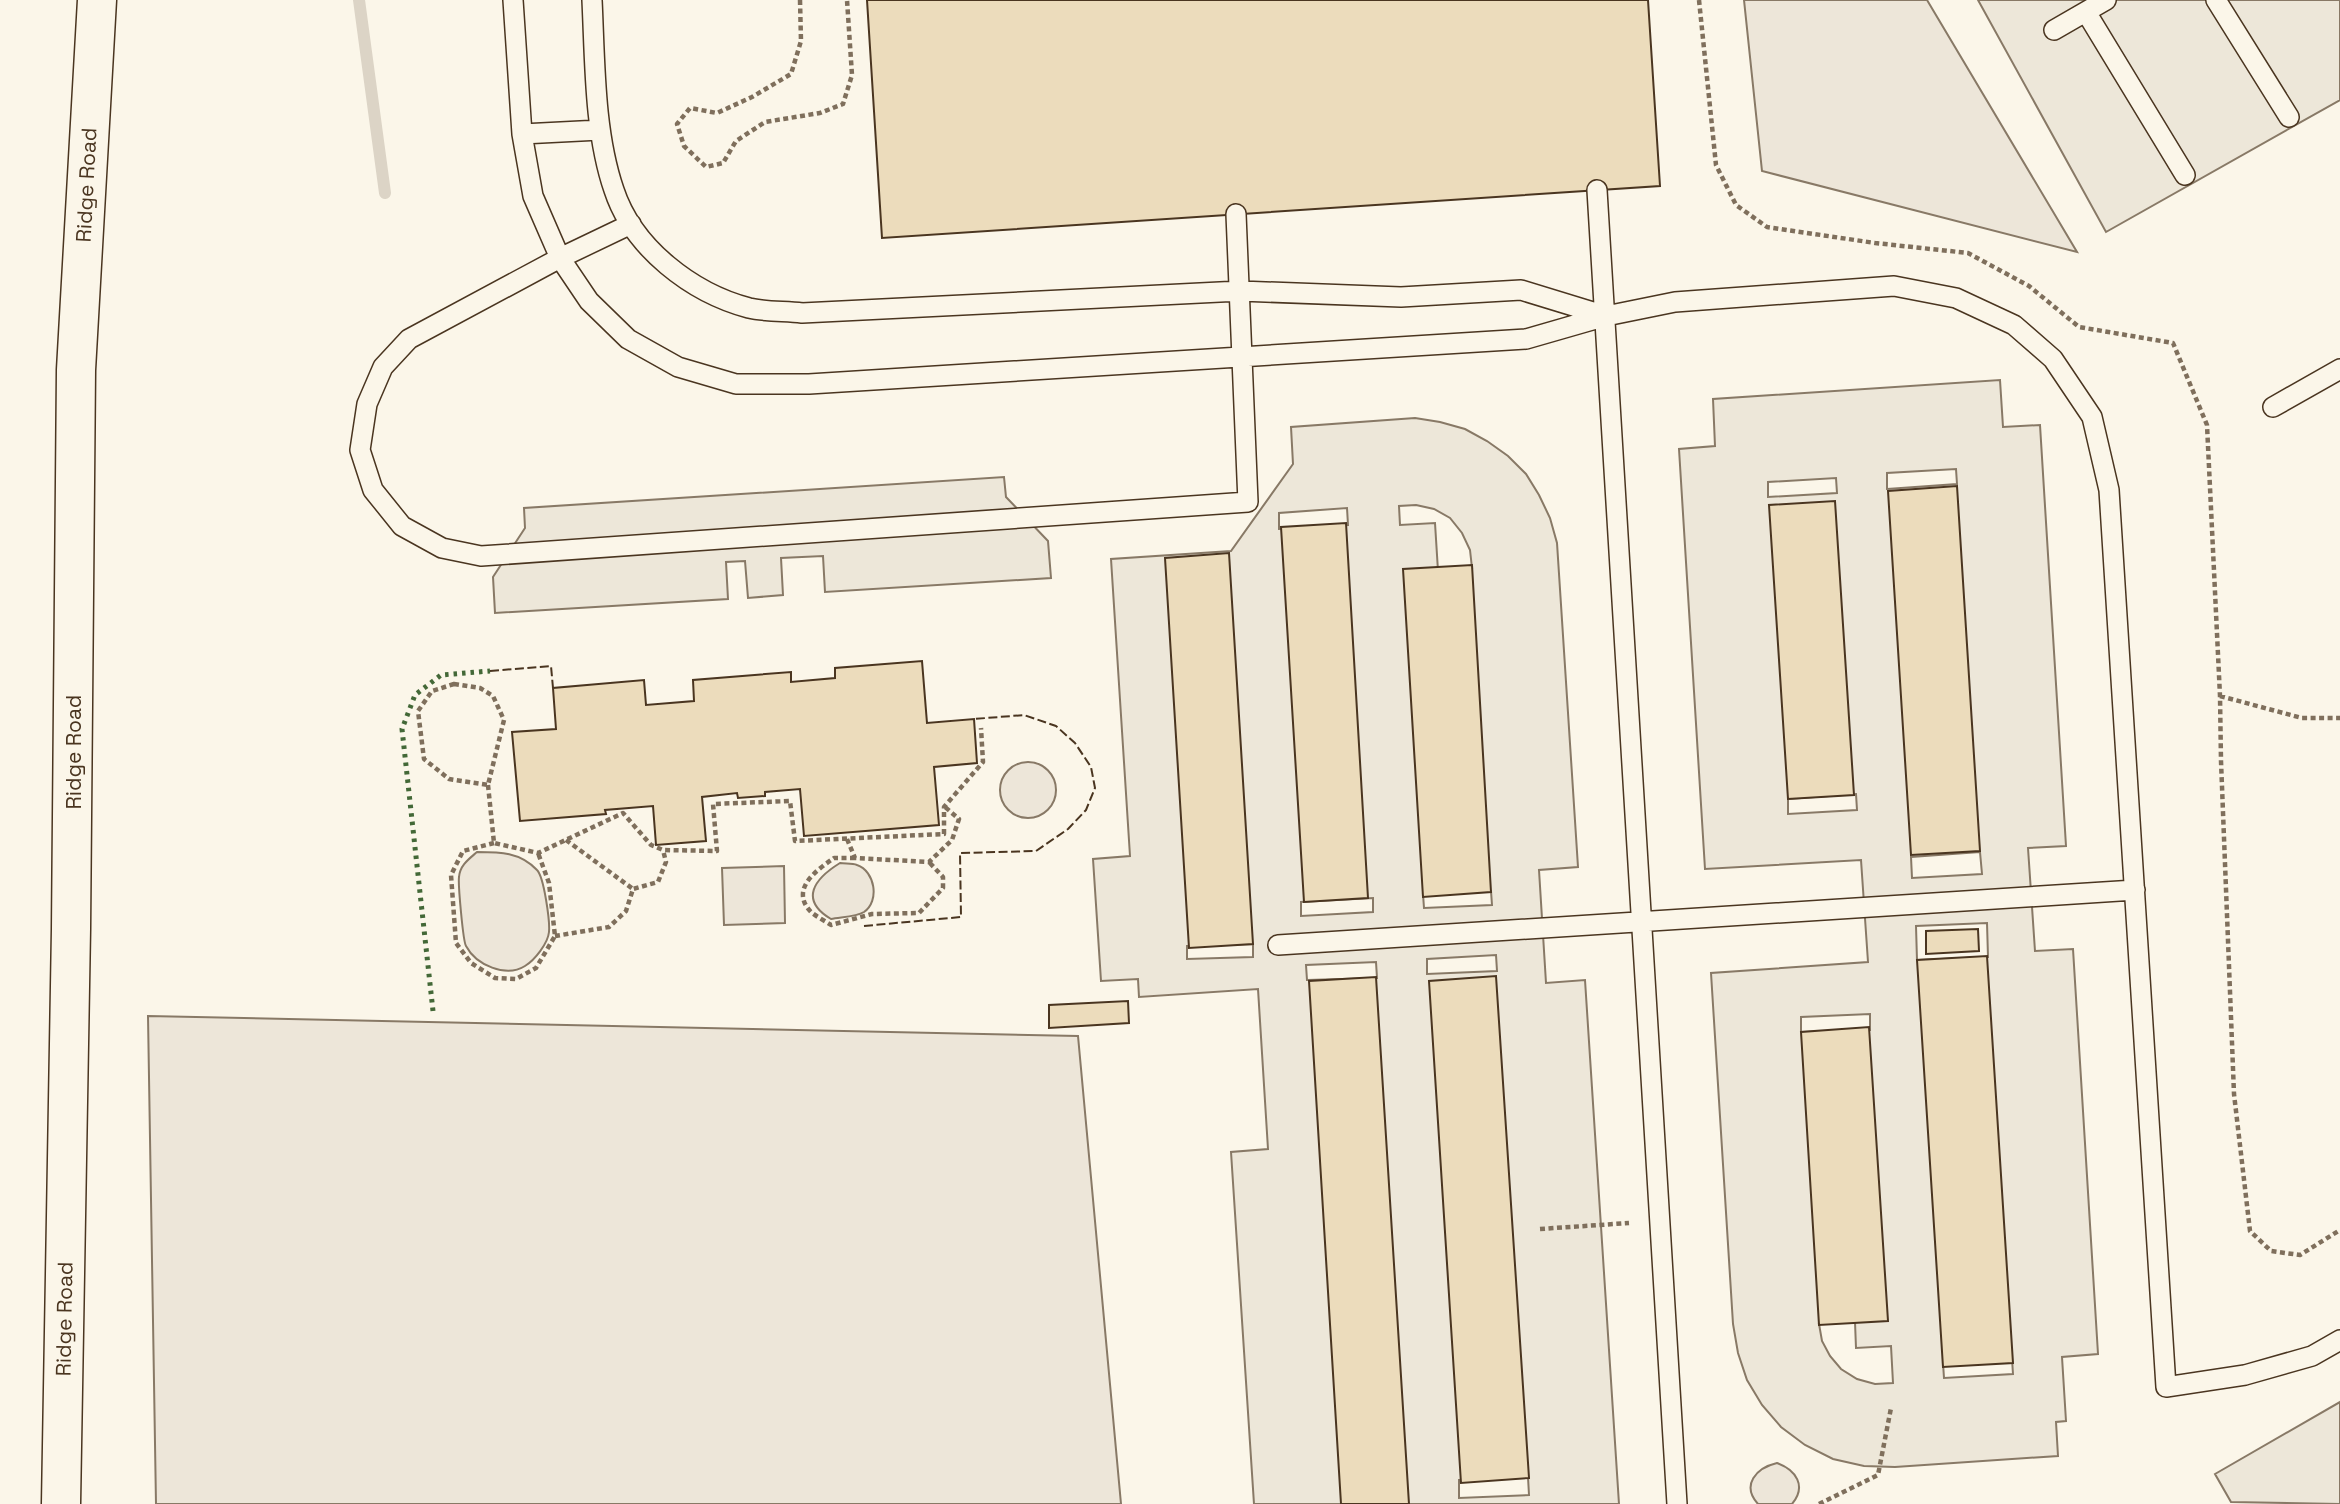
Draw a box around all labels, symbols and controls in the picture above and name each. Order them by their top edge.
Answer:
street label: Ridge Road [70,127,102,243]
street label: Ridge Road [60,695,87,809]
street label: Ridge Road [50,1261,78,1377]

